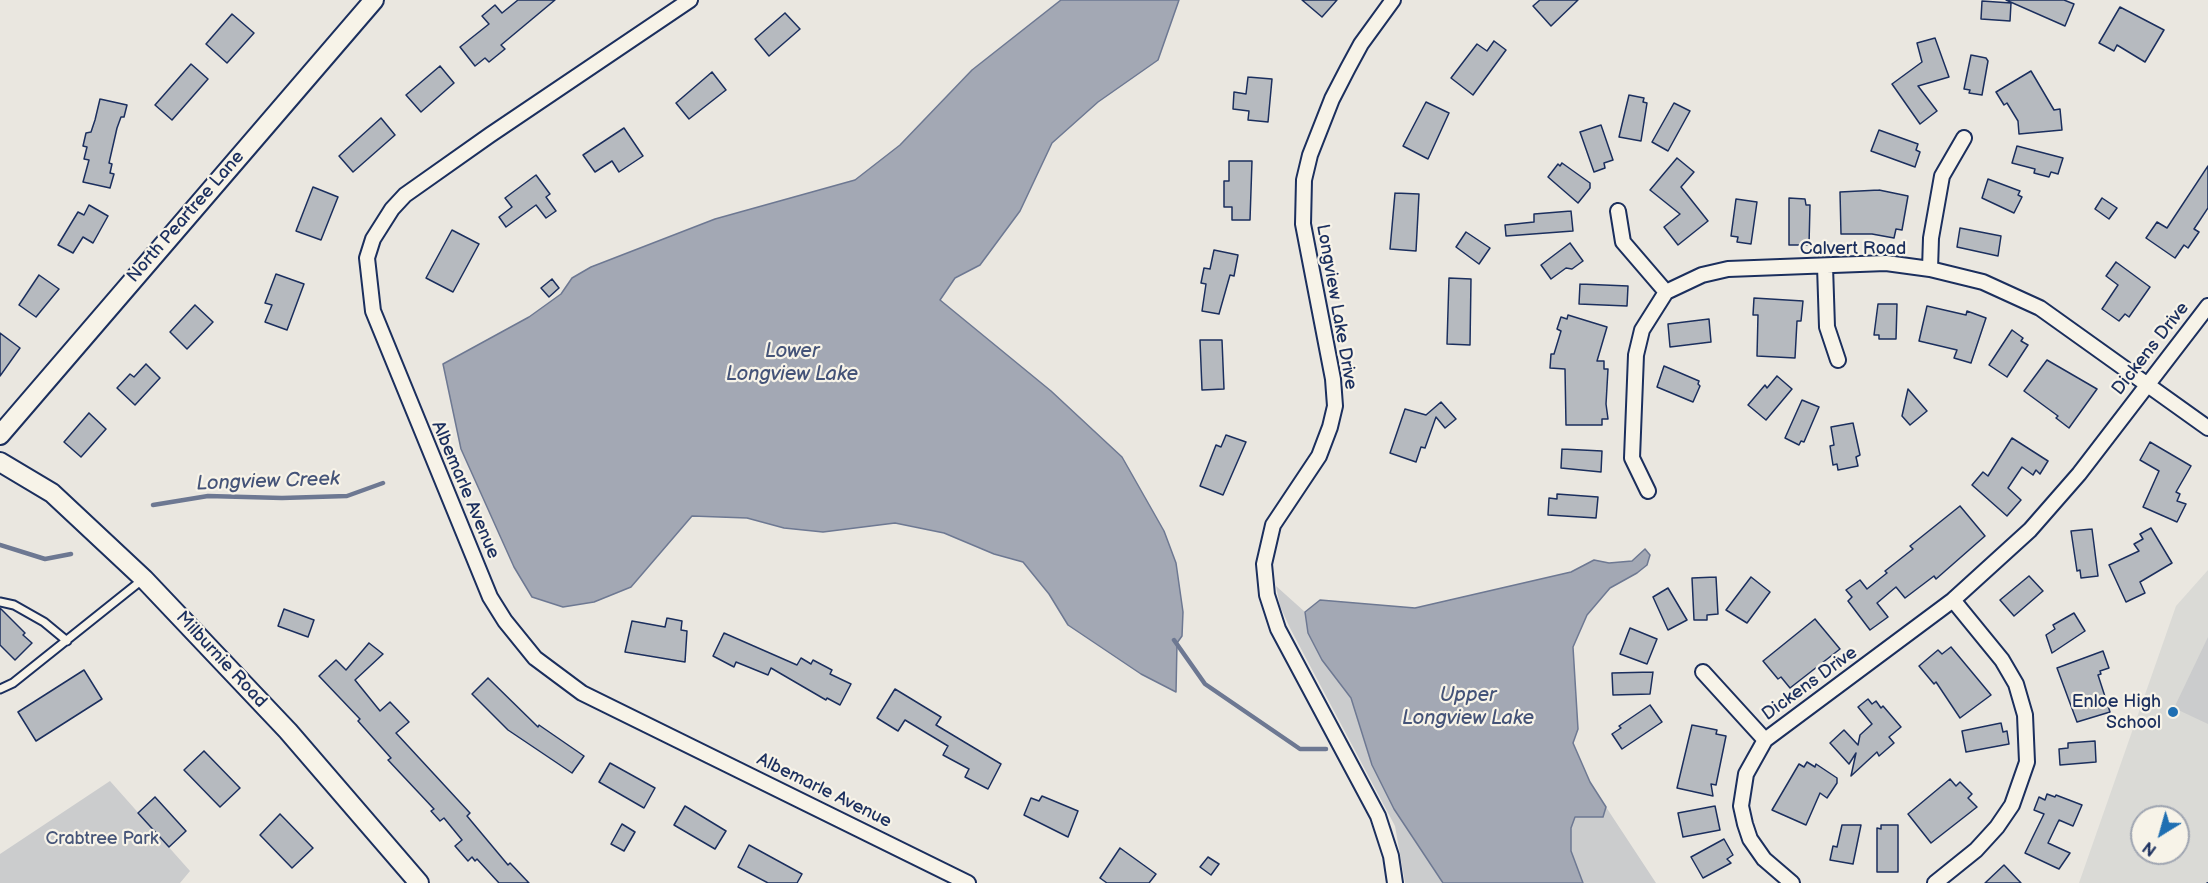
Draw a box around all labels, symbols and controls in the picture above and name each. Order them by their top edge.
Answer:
street label: North Peartree Lane [123,147,249,287]
street label: Longview Lake Drive [1311,223,1361,391]
street label: Calvert Road [1800,238,1906,260]
street label: Dickens Drive [2108,298,2194,400]
water label: Lower Longview Lake [726,340,858,387]
street label: Albemarle Avenue [426,418,504,562]
water label: Longview Creek [196,468,340,496]
street label: Milburnie Road [171,607,271,713]
street label: Dickens Drive [1758,642,1862,726]
water label: Upper Longview Lake [1402,684,1534,731]
place label: Enloe High School [2072,691,2161,734]
marker: Enloe High School [2166,705,2180,719]
street label: Albemarle Avenue [753,749,895,833]
north arrow [2130,805,2190,865]
park label: Crabtree Park [45,828,159,850]
text: N [2140,837,2161,859]

